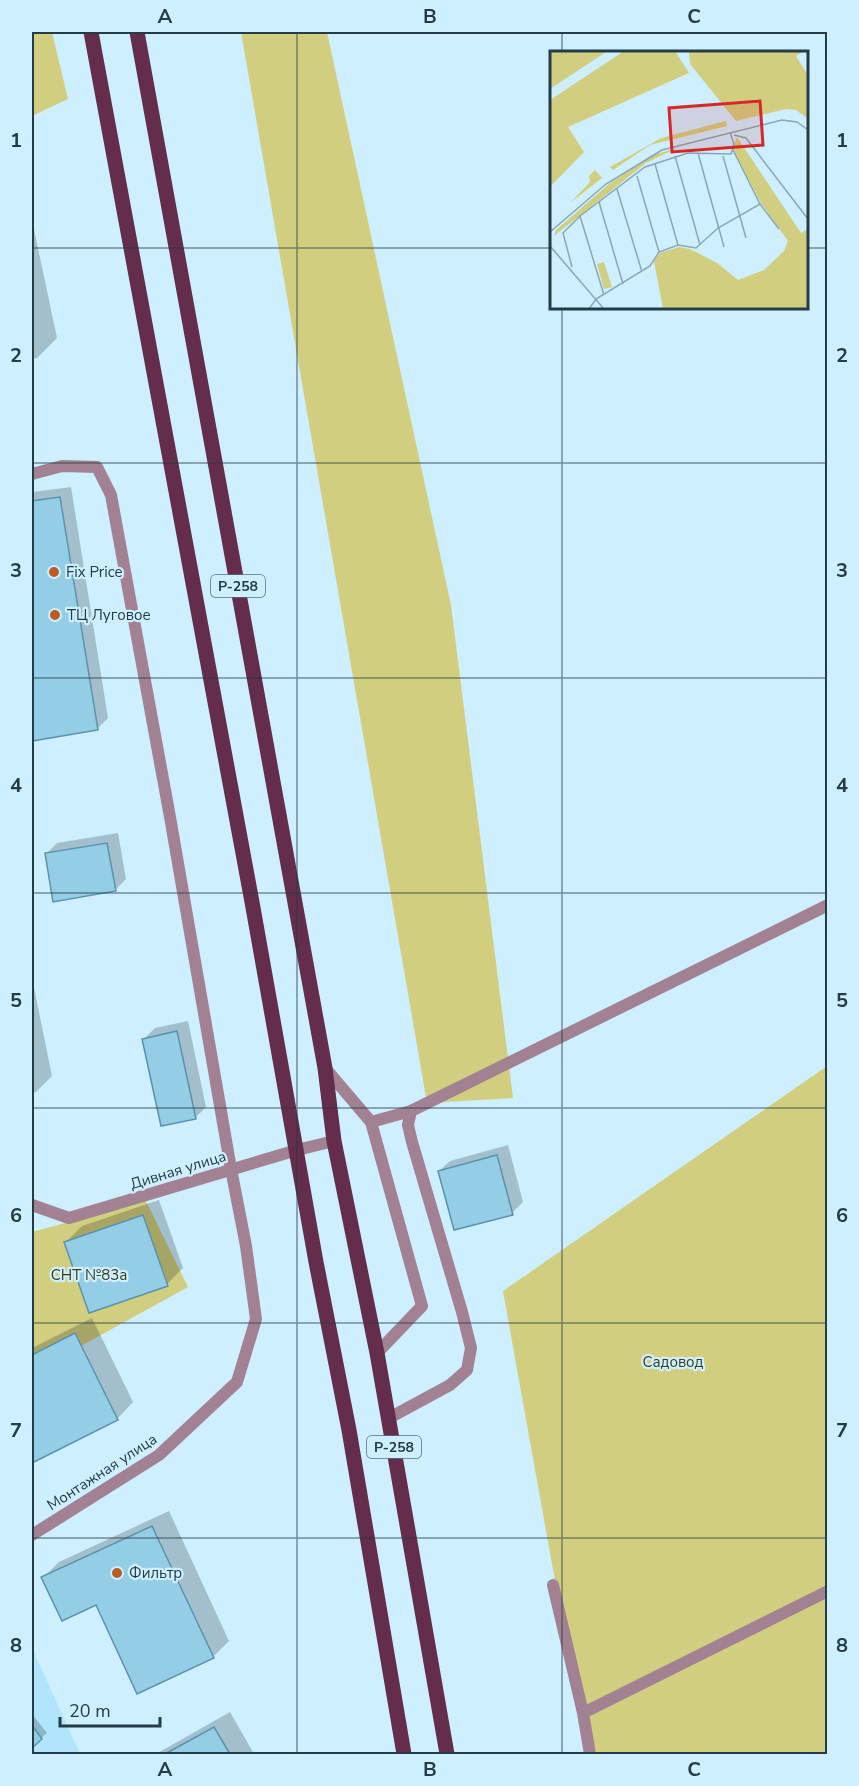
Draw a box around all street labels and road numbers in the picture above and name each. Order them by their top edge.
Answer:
road number: Р-258 [211,575,265,597]
street label: Дивная улица [128,1146,228,1194]
street label: Монтажная улица [43,1429,161,1515]
road number: Р-258 [367,1436,421,1458]

